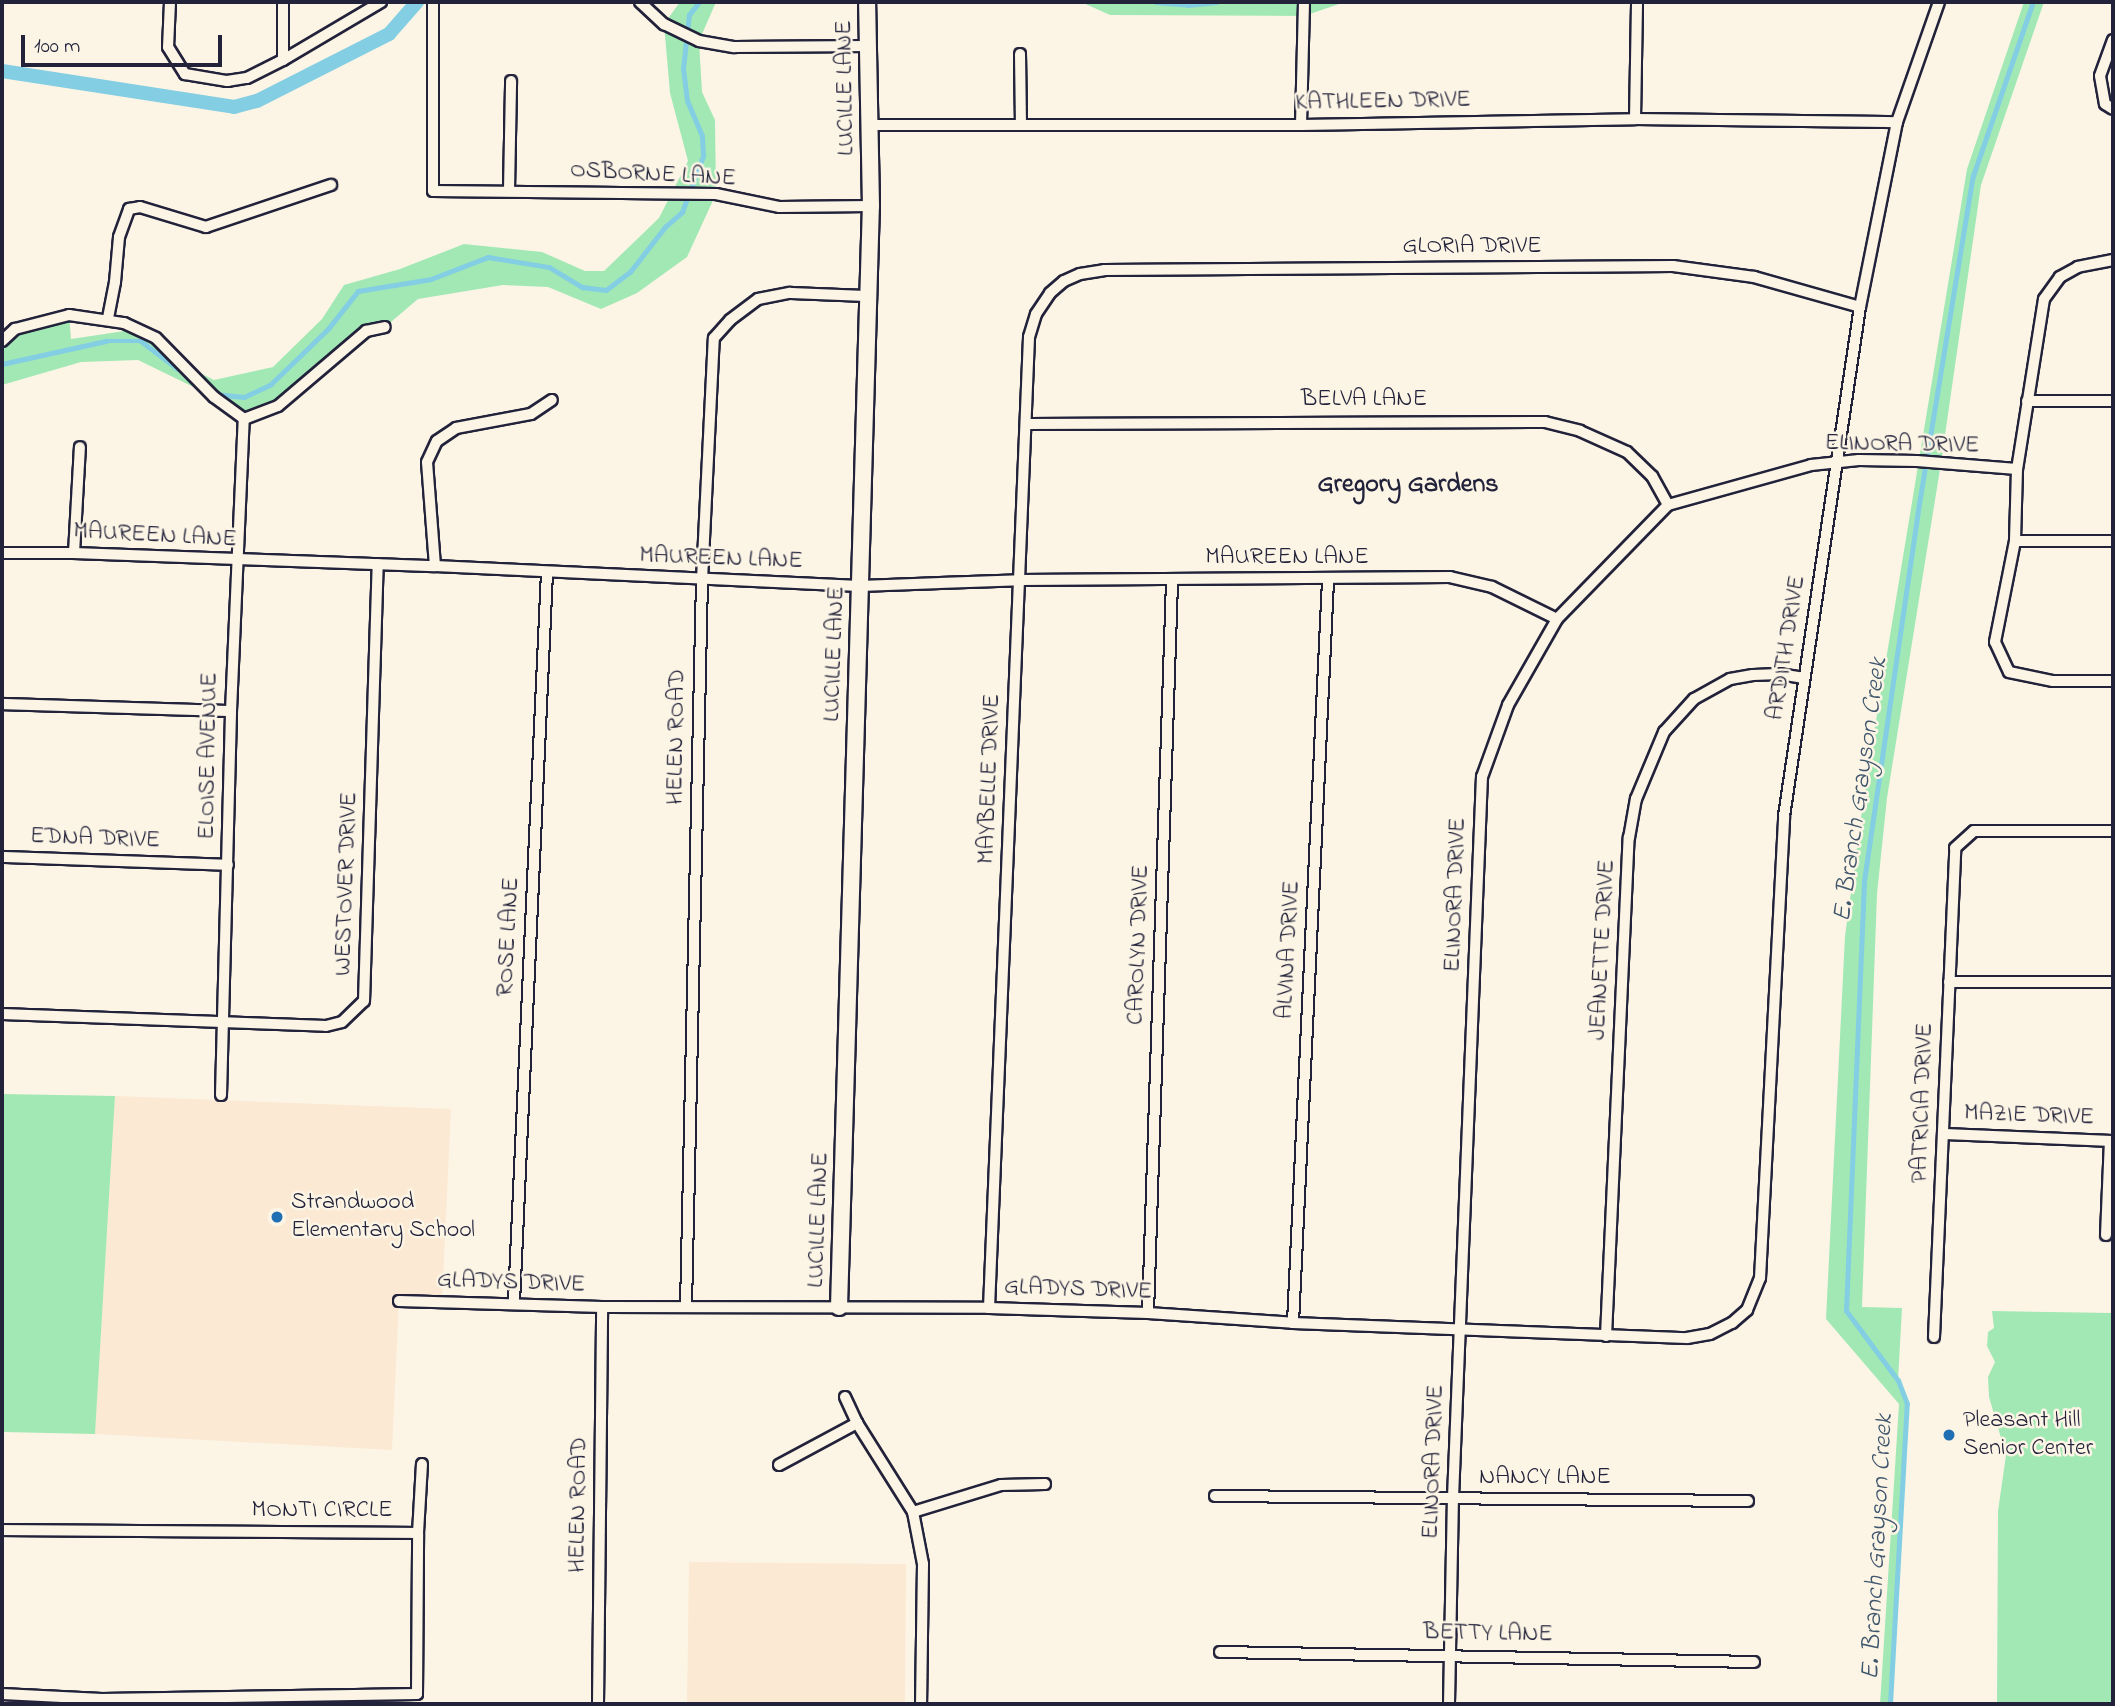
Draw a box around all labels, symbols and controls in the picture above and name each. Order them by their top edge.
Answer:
street label: LUCILLE LANE [830,20,862,156]
scale bar [24,21,226,65]
text: 100 m [34,32,80,62]
street label: KATHLEEN DRIVE [1295,86,1471,118]
street label: OSBORNE LANE [569,156,737,194]
street label: GLORIA DRIVE [1403,233,1541,261]
street label: BELVA LANE [1301,386,1427,414]
street label: ELINORA DRIVE [1824,429,1980,461]
district label: Gregory Gardens [1318,470,1498,502]
street label: MAUREEN LANE [73,517,237,555]
street label: MAUREEN LANE [639,542,803,576]
street label: MAUREEN LANE [1205,544,1369,572]
street label: ARDITH DRIVE [1761,574,1813,722]
street label: LUCILLE LANE [818,586,852,722]
water label: E. Branch Grayson Creek [1828,656,1896,924]
street label: HELEN ROAD [661,669,693,805]
street label: ELOISE AVENUE [193,672,225,840]
street label: MAYBELLE DRIVE [973,693,1007,865]
street label: WESTOVER DRIVE [329,792,365,976]
street label: ELINORA DRIVE [1439,817,1473,973]
street label: EDNA DRIVE [30,822,160,856]
street label: JEANETTE DRIVE [1584,859,1622,1041]
street label: CAROLYN DRIVE [1122,864,1156,1026]
street label: ROSE LANE [491,877,527,997]
street label: ALVINA DRIVE [1271,880,1307,1020]
street label: PATRICIA DRIVE [1906,1022,1940,1184]
street label: MAZIE DRIVE [1963,1099,2095,1133]
street label: LUCILLE LANE [802,1152,836,1288]
place label: Strandwood Elementary School [291,1189,475,1245]
marker: Strandwood Elementary School [269,1209,285,1225]
street label: GLADYS DRIVE [437,1266,585,1300]
street label: GLADYS DRIVE [1004,1273,1152,1307]
street label: ELINORA DRIVE [1417,1384,1451,1540]
place label: Pleasant Hill Senior Center [1963,1407,2093,1463]
water label: E. Branch Grayson Creek [1856,1413,1902,1681]
marker: Pleasant Hill Senior Center [1941,1427,1957,1443]
street label: HELEN ROAD [563,1437,595,1573]
street label: NANCY LANE [1479,1464,1611,1492]
street label: MONTI CIRCLE [252,1497,392,1525]
street label: BETTY LANE [1423,1618,1553,1650]

